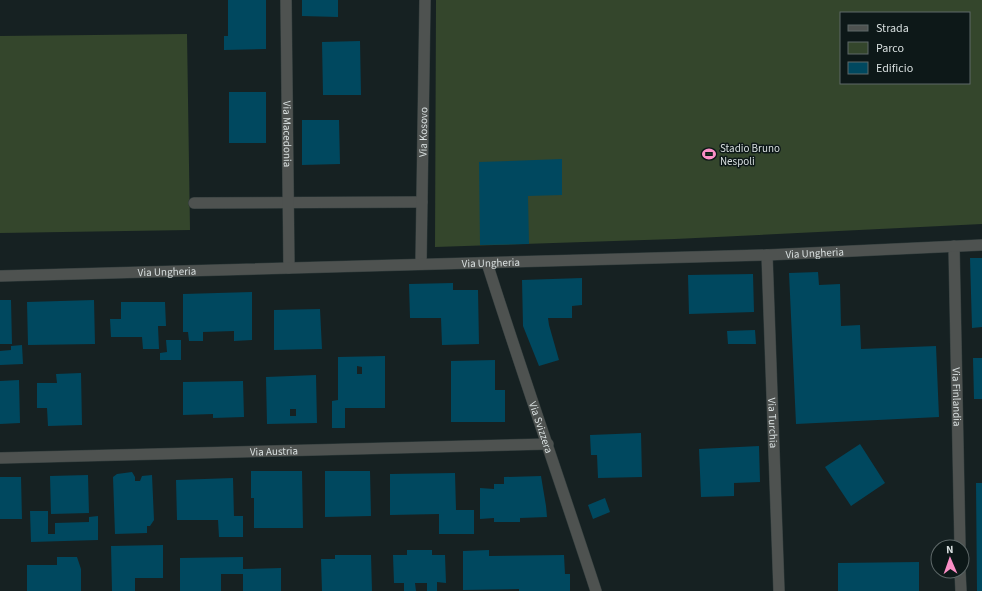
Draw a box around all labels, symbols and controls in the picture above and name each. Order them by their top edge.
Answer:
legend [840,12,970,84]
text: Strada [876,20,909,37]
text: Parco [876,40,904,57]
text: Edificio [876,60,913,77]
street label: Via Macedonia [279,101,295,167]
street label: Via Kosovo [416,107,431,157]
place label: Stadio Bruno Nespoli [720,141,780,169]
sports icon: Stadio Bruno Nespoli [701,146,717,162]
street label: Via Ungheria [785,244,844,262]
street label: Via Ungheria [461,255,520,271]
street label: Via Ungheria [138,264,196,280]
street label: Via Finlandia [948,367,965,427]
street label: Via Turchia [764,397,781,448]
street label: Via Svizzera [525,400,556,455]
street label: Via Austria [250,443,298,460]
north arrow [930,539,970,579]
text: N [946,542,954,557]

